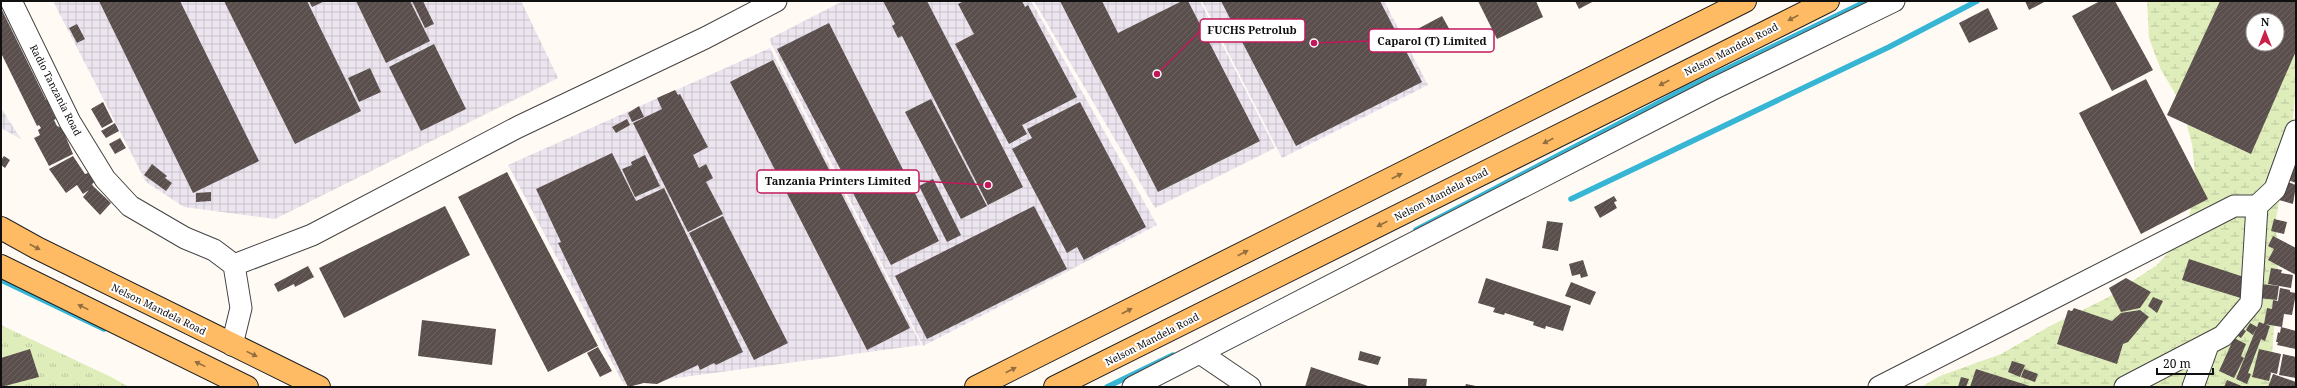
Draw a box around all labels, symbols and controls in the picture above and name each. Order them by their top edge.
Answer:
north arrow [2245,12,2285,52]
text: N [2261,14,2270,29]
one-way arrow [1787,15,1799,22]
callout: FUCHS Petrolub [1200,19,1305,42]
street label: Nelson Mandela Road [1682,19,1780,79]
text: FUCHS Petrolub [1207,22,1297,37]
callout: Caparol (T) Limited [1369,29,1494,52]
text: Caparol (T) Limited [1377,33,1487,48]
street label: Radio Tanzania Road [27,42,85,138]
one-way arrow [1658,80,1670,86]
one-way arrow [1542,138,1554,144]
street label: Nelson Mandela Road [1392,164,1490,224]
callout: Tanzania Printers Limited [757,170,919,193]
text: Tanzania Printers Limited [765,173,911,188]
one-way arrow [1391,173,1403,179]
one-way arrow [1376,221,1387,227]
one-way arrow [29,244,41,250]
one-way arrow [1238,250,1249,256]
street label: Nelson Mandela Road [109,280,209,338]
one-way arrow [77,304,89,310]
one-way arrow [1121,308,1133,314]
street label: Nelson Mandela Road [1103,309,1201,369]
scale bar [2157,350,2213,376]
one-way arrow [246,351,258,357]
text: 20 m [2163,355,2191,372]
one-way arrow [194,361,206,367]
one-way arrow [1005,366,1017,373]

